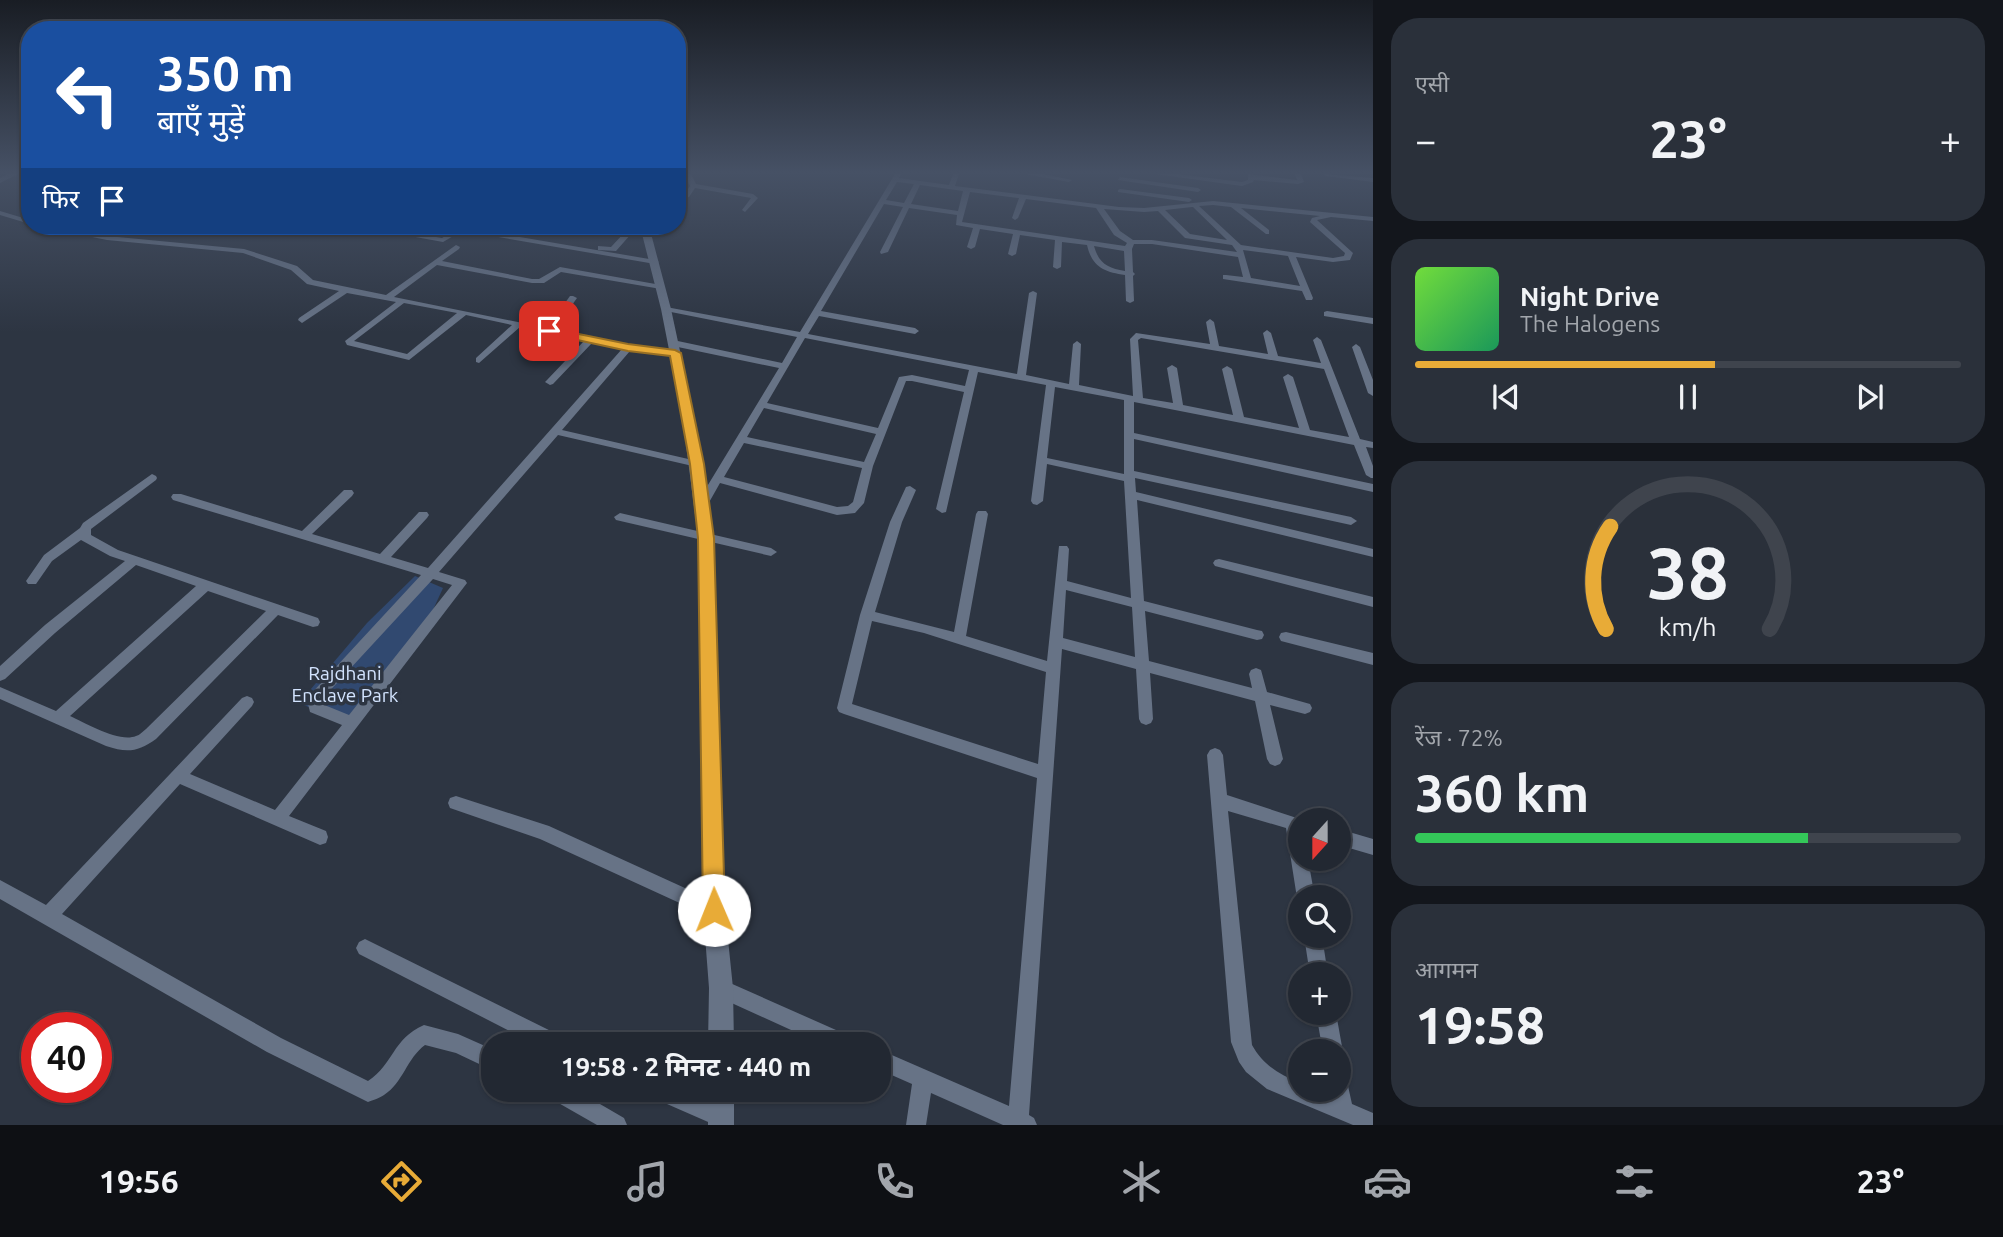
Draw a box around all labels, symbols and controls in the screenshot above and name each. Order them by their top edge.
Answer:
text: 350 m [157,45,294,100]
icon: left [42,49,133,140]
text: एसी [1415,71,1449,96]
text: बाएँ मुड़ें [157,103,245,139]
text: 23° [1649,110,1727,168]
text: − [1415,119,1436,161]
text: + [1940,119,1961,161]
icon: arrive [93,182,131,220]
text: फिर [42,184,79,213]
text: Night Drive [1520,282,1660,311]
pin [519,301,579,361]
text: The Halogens [1520,311,1660,336]
icon: arrive [530,312,568,350]
icon: previous [1487,378,1525,416]
icon: pause [1669,378,1707,416]
icon: next [1851,378,1889,416]
text: 38 [1647,531,1729,613]
text: km/h [1659,612,1717,640]
park label: Rajdhani Enclave Park [292,662,399,706]
text: रेंज · 72% [1415,725,1503,750]
text: 360 km [1415,764,1589,822]
north arrow [1288,808,1351,872]
map controls [1288,808,1351,1102]
position arrow [677,873,751,947]
button: search [1288,885,1351,948]
text: आगमन [1415,957,1478,982]
button: + [1288,962,1351,1025]
text: 19:58 [1415,996,1545,1054]
speed limit sign: 40 [21,1012,112,1103]
button: − [1288,1039,1351,1102]
text: 19:58 · 2 मिनट · 440 m [561,1052,811,1081]
icon: directions [377,1157,426,1206]
icon: music [623,1157,672,1206]
icon: phone [870,1157,919,1206]
icon: climate [1117,1157,1166,1206]
icon: car [1363,1157,1412,1206]
icon: filters [1610,1157,1659,1206]
text: 19:56 [99,1163,179,1199]
text: 23° [1857,1163,1904,1199]

